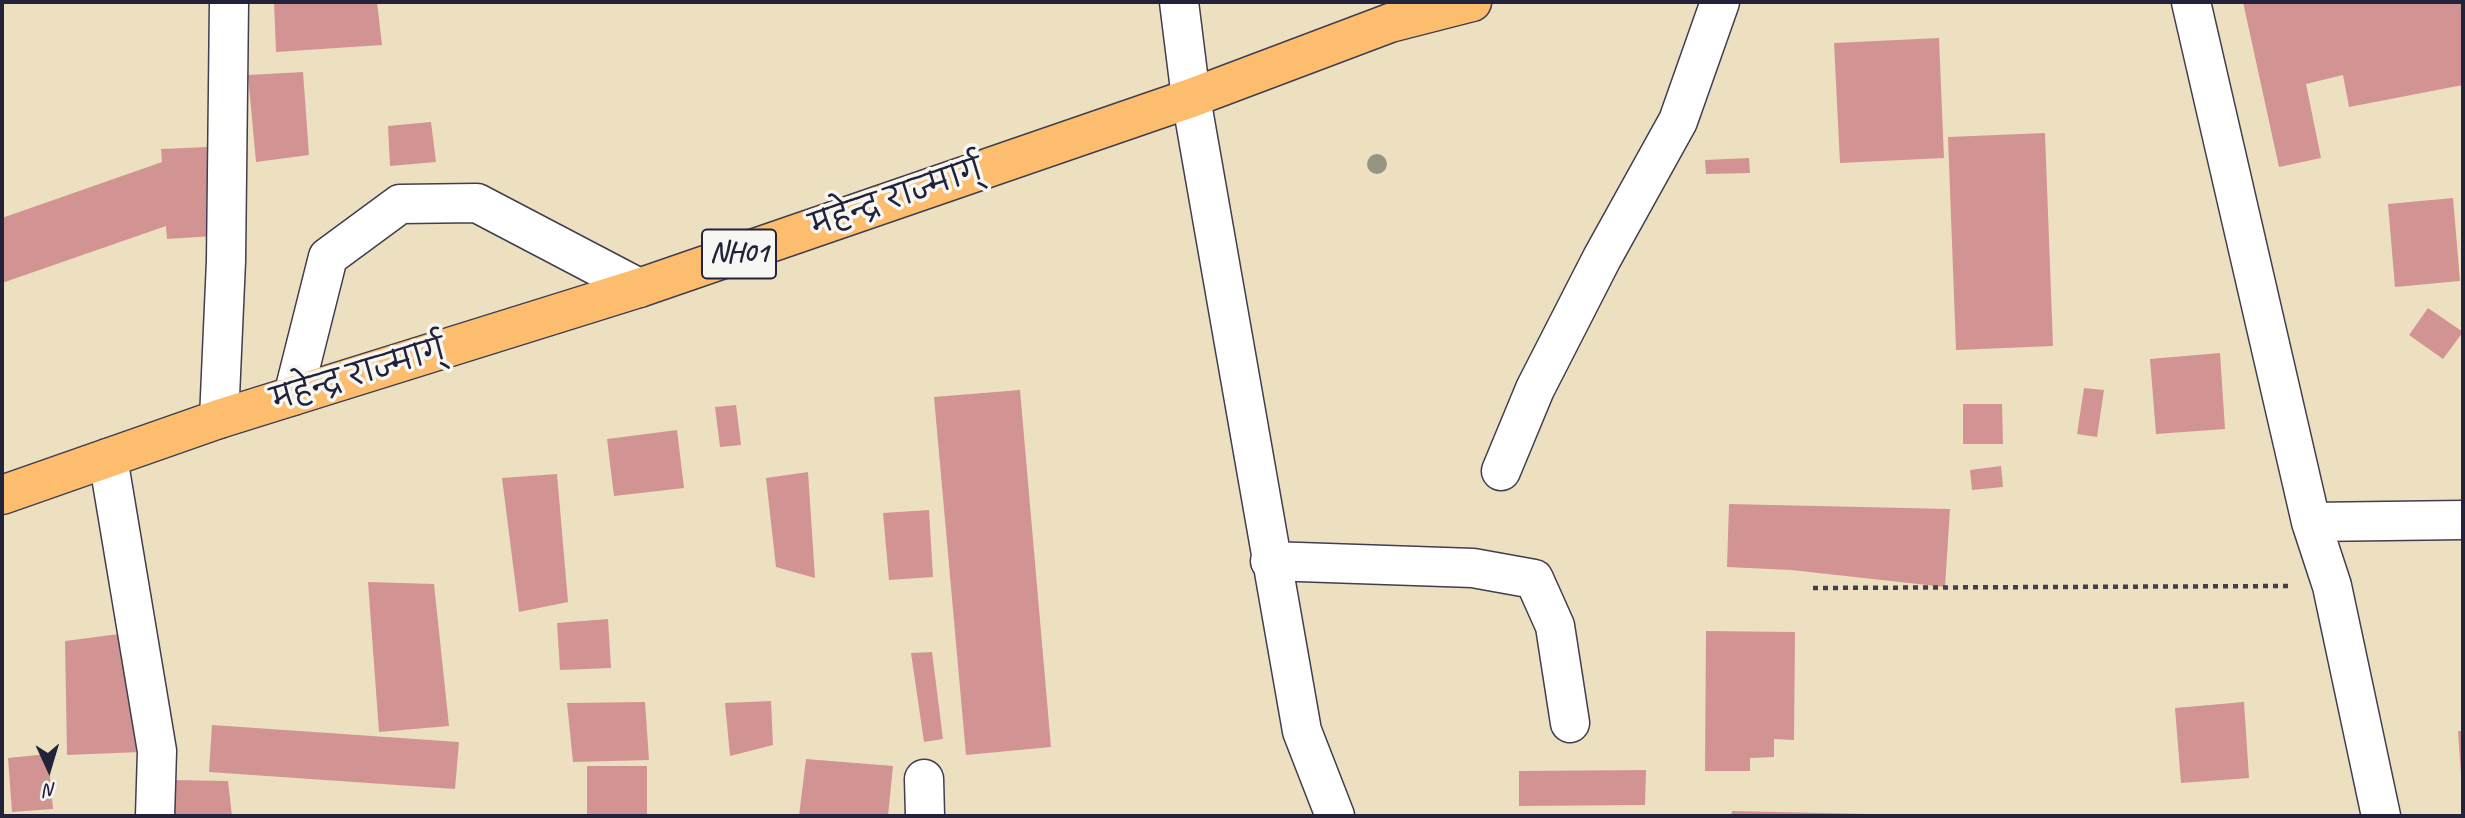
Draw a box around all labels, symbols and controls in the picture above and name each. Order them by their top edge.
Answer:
street label: महेन्द्र राज्मार्ग् [806,153,988,245]
road number: NH01 [702,230,776,278]
street label: महेन्द्र राज्मार्ग् [267,332,451,420]
north arrow [14,734,84,804]
text: N [44,778,57,802]

